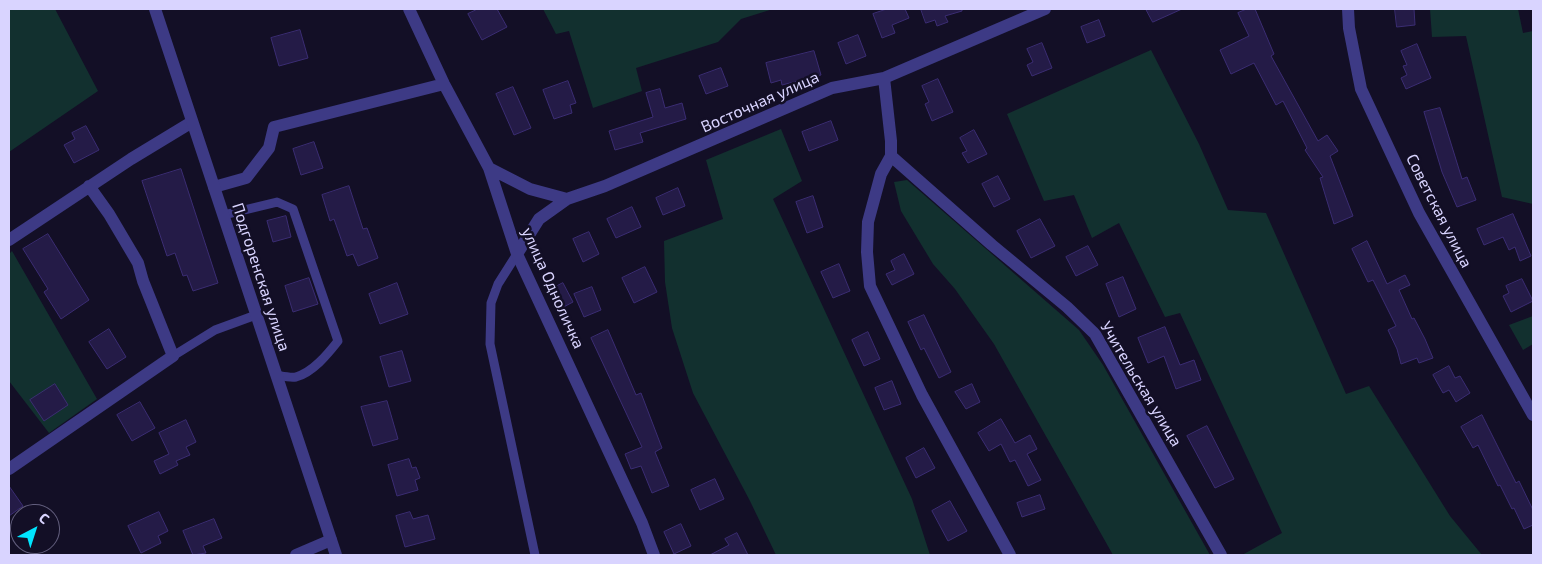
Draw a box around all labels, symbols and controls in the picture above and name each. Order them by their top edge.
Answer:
street label: Восточная улица [698,67,822,137]
street label: Советская улица [1402,151,1476,271]
street label: Подгоренская улица [228,200,294,354]
street label: улица Одноличка [518,224,588,352]
street label: Учительская улица [1096,318,1186,450]
north arrow [10,504,60,554]
text: С [36,509,53,527]

